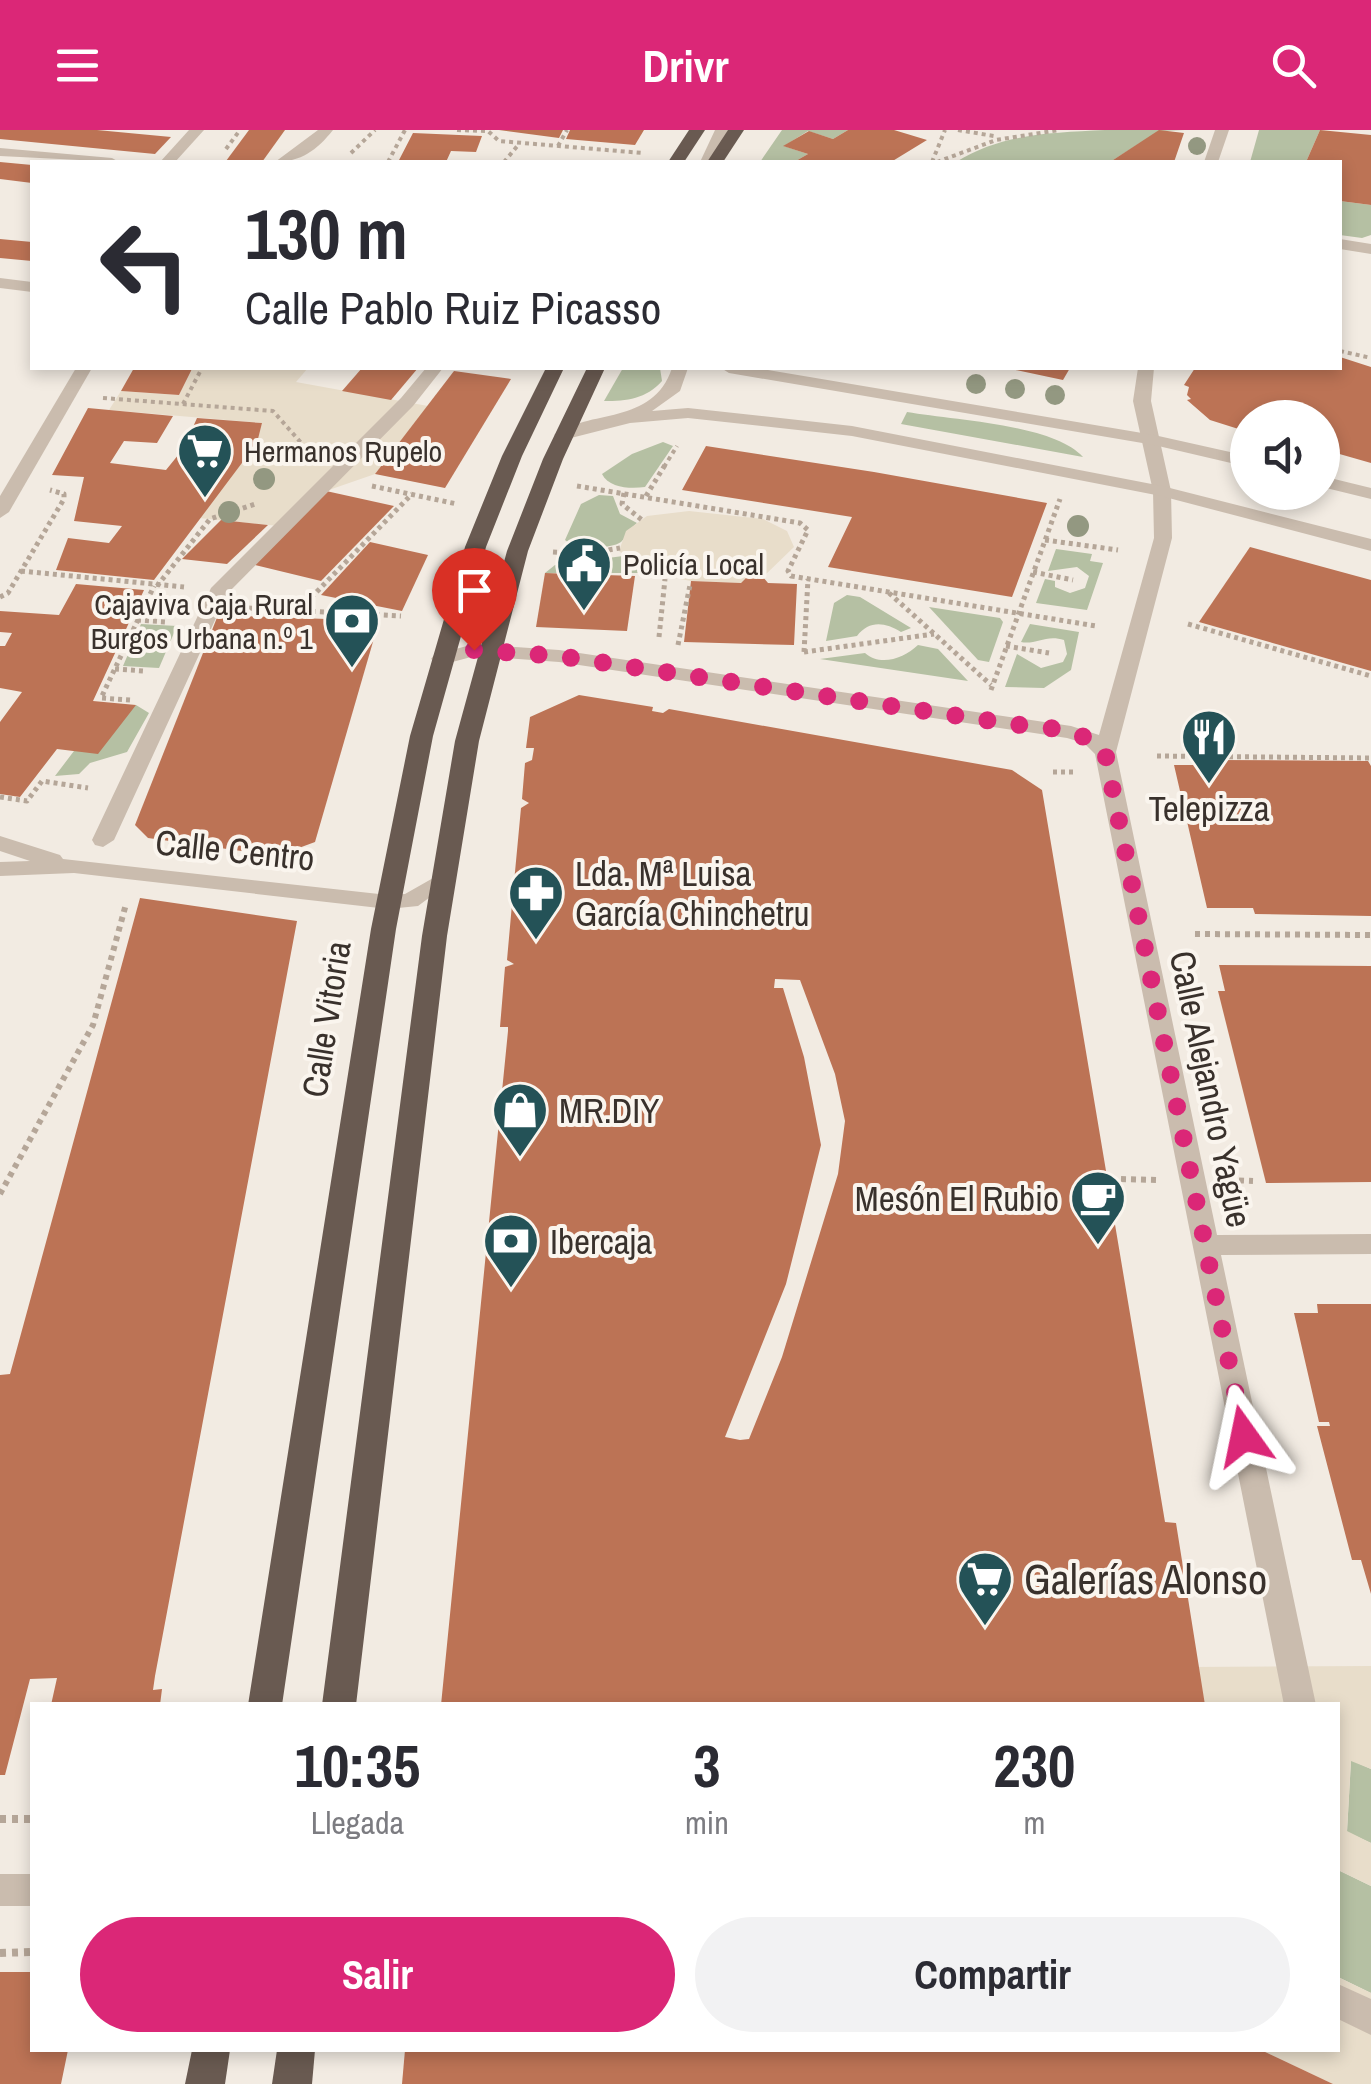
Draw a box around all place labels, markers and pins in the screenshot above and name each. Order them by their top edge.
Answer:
supermarket icon: Hermanos Rupelo [175,421,235,500]
place label: Hermanos Rupelo [244,431,442,471]
public building icon: Policía Local [554,534,614,613]
place label: Policía Local [623,544,764,584]
pin [432,548,517,651]
place label: Cajaviva Caja Rural Burgos Urbana n.º 1 [91,584,313,658]
bank icon: Cajaviva Caja Rural Burgos Urbana n.º 1 [322,591,382,670]
restaurant icon: Telepizza [1179,707,1239,786]
place label: Telepizza [1148,785,1270,832]
place label: Lda. Mª Luisa García Chinchetru [575,850,810,937]
pharmacy icon: Lda. Mª Luisa García Chinchetru [506,863,566,942]
shop icon: MR.DIY [490,1080,550,1159]
place label: MR.DIY [559,1087,659,1134]
cafe icon: Mesón El Rubio [1068,1168,1128,1247]
place label: Mesón El Rubio [855,1175,1059,1222]
bank icon: Ibercaja [481,1211,541,1290]
place label: Ibercaja [550,1218,652,1265]
supermarket icon: Galerías Alonso [955,1549,1015,1628]
place label: Galerías Alonso [1024,1551,1267,1607]

